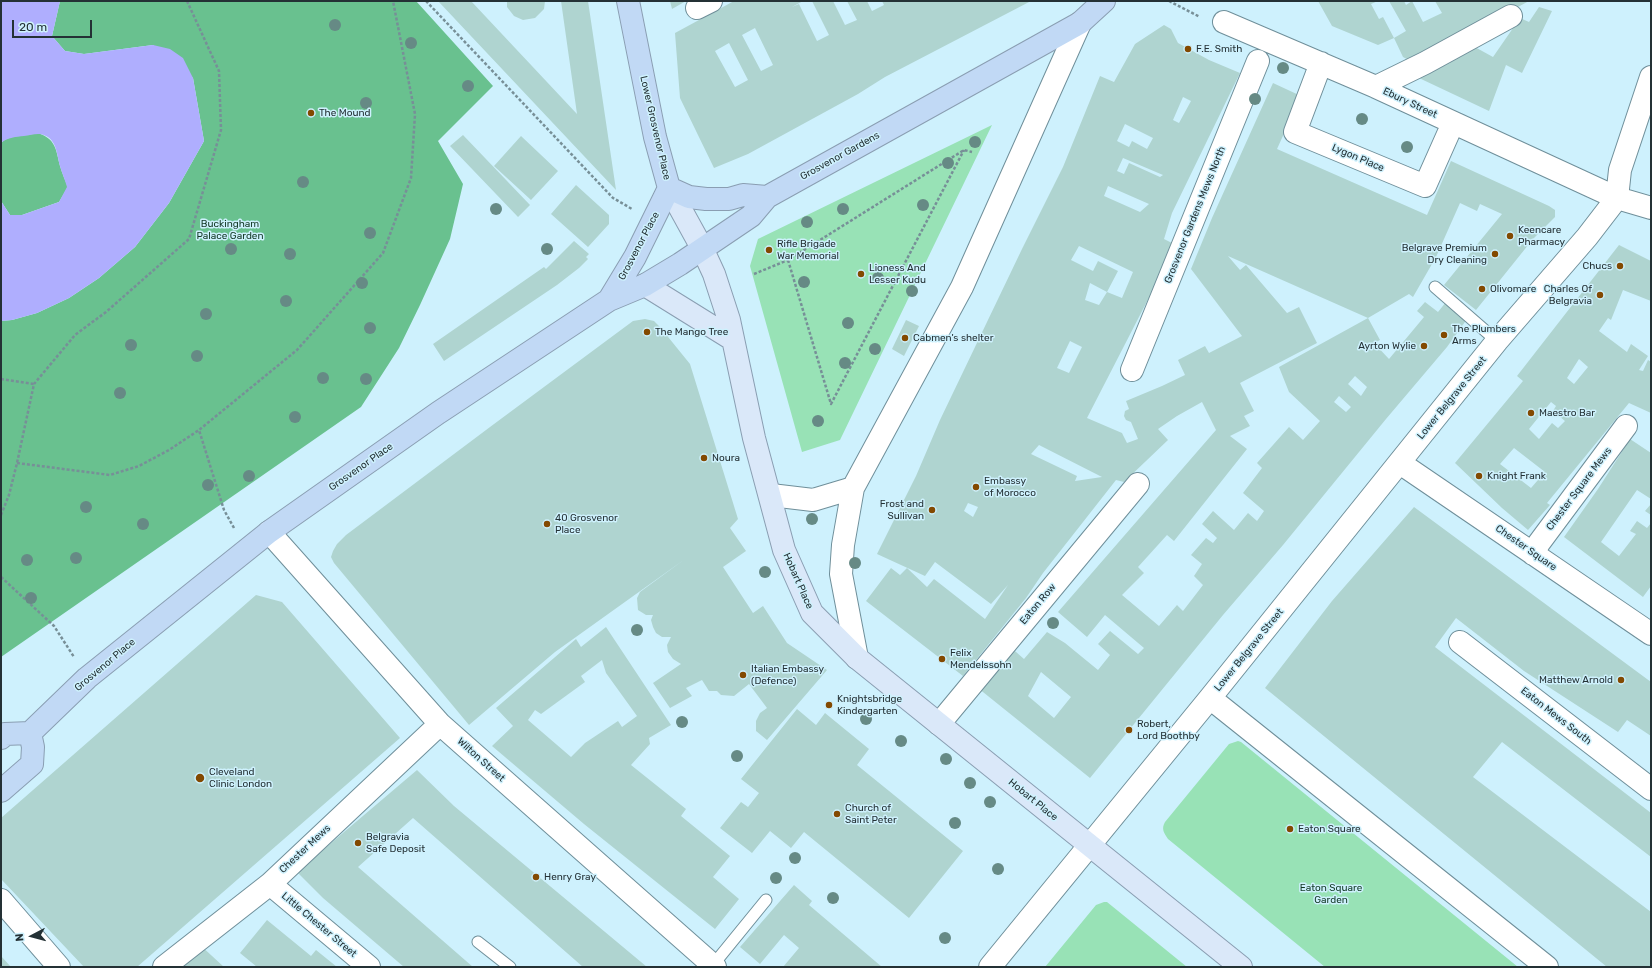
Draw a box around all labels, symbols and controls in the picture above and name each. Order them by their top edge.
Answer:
scale bar [14,12,94,38]
text: 20 m [19,20,47,34]
place label: F.E. Smith [1196,43,1242,55]
marker: F.E. Smith [1183,44,1193,54]
street label: Lower Grosvenor Place [637,75,673,181]
street label: Ebury Street [1381,85,1439,121]
place label: The Mound [319,107,370,119]
marker: The Mound [306,108,316,118]
street label: Grosvenor Gardens [798,129,882,183]
street label: Lygon Place [1330,142,1386,174]
street label: Grosvenor Gardens Mews North [1162,145,1228,285]
street label: Grosvenor Place [616,210,662,282]
park label: Buckingham Palace Garden [197,218,263,242]
place label: Keencare Pharmacy [1518,224,1565,248]
marker: Keencare Pharmacy [1505,231,1515,241]
place label: Rifle Brigade War Memorial [777,238,839,262]
place label: Belgrave Premium Dry Cleaning [1402,242,1487,266]
marker: Rifle Brigade War Memorial [764,245,774,255]
marker: Belgrave Premium Dry Cleaning [1490,249,1500,259]
place label: Chucs [1583,260,1612,272]
marker: Chucs [1615,261,1625,271]
place label: Lioness And Lesser Kudu [869,262,926,286]
marker: Lioness And Lesser Kudu [856,269,866,279]
place label: Olivomare [1490,283,1536,295]
place label: Charles Of Belgravia [1544,283,1592,306]
marker: Olivomare [1477,284,1487,294]
marker: Charles Of Belgravia [1595,290,1605,300]
place label: The Plumbers Arms [1452,323,1516,346]
place label: The Mango Tree [655,326,728,338]
marker: The Mango Tree [642,327,652,337]
marker: The Plumbers Arms [1439,330,1449,340]
place label: Cabmen's shelter [913,332,993,344]
marker: Cabmen's shelter [900,333,910,343]
place label: Ayrton Wylie [1358,340,1416,352]
marker: Ayrton Wylie [1419,341,1429,351]
street label: Lower Belgrave Street [1415,354,1489,442]
place label: Maestro Bar [1539,407,1595,419]
marker: Maestro Bar [1526,408,1536,418]
street label: Grosvenor Place [327,440,395,494]
street label: Chester Square Mews [1544,445,1614,533]
place label: Noura [712,452,740,464]
marker: Noura [699,453,709,463]
place label: Knight Frank [1487,470,1546,482]
marker: Knight Frank [1474,471,1484,481]
place label: Embassy of Morocco [984,475,1036,498]
marker: Embassy of Morocco [971,482,981,492]
place label: Frost and Sullivan [880,498,924,522]
marker: Frost and Sullivan [927,505,937,515]
place label: 40 Grosvenor Place [555,512,618,536]
marker: 40 Grosvenor Place [542,519,552,529]
street label: Chester Square [1493,522,1559,574]
street label: Hobart Place [780,551,816,611]
street label: Eaton Row [1017,581,1059,627]
street label: Lower Belgrave Street [1212,606,1286,694]
street label: Grosvenor Place [72,636,138,694]
place label: Felix Mendelssohn [950,647,1012,670]
marker: Felix Mendelssohn [937,654,947,664]
place label: Italian Embassy (Defence) [751,663,824,686]
marker: Italian Embassy (Defence) [738,670,748,680]
place label: Matthew Arnold [1539,674,1613,686]
marker: Matthew Arnold [1616,675,1626,685]
street label: Eaton Mews South [1518,685,1594,747]
place label: Knightsbridge Kindergarten [837,693,902,716]
marker: Knightsbridge Kindergarten [824,700,834,710]
place label: Robert, Lord Boothby [1137,718,1200,742]
marker: Robert, Lord Boothby [1124,725,1134,735]
street label: Wilton Street [455,735,507,785]
place label: Cleveland Clinic London [209,766,272,790]
marker: Cleveland Clinic London [194,772,206,784]
street label: Hobart Place [1006,776,1060,824]
place label: Church of Saint Peter [845,802,897,826]
marker: Church of Saint Peter [832,809,842,819]
street label: Chester Mews [277,822,333,876]
place label: Eaton Square [1298,823,1361,835]
marker: Eaton Square [1285,824,1295,834]
place label: Belgravia Safe Deposit [366,831,425,854]
marker: Belgravia Safe Deposit [353,838,363,848]
place label: Henry Gray [544,871,596,883]
marker: Henry Gray [531,872,541,882]
park label: Eaton Square Garden [1300,882,1362,906]
street label: Little Chester Street [279,890,359,960]
north arrow [12,916,52,956]
text: N [13,933,26,942]

